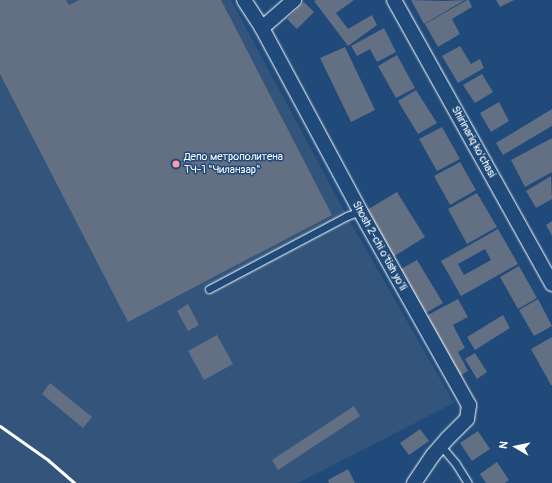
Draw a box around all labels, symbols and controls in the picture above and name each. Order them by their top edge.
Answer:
street label: Shirinariq ko'chasi [448,104,498,180]
place label: Депо метрополитена ТЧ-1 "Чиланзар" [184,151,283,177]
marker: Депо метрополитена ТЧ-1 "Чиланзар" [171,159,181,169]
street label: Shosh 2-chi o'tish yo'li [349,199,409,293]
north arrow [496,427,536,467]
text: N [497,440,511,450]

